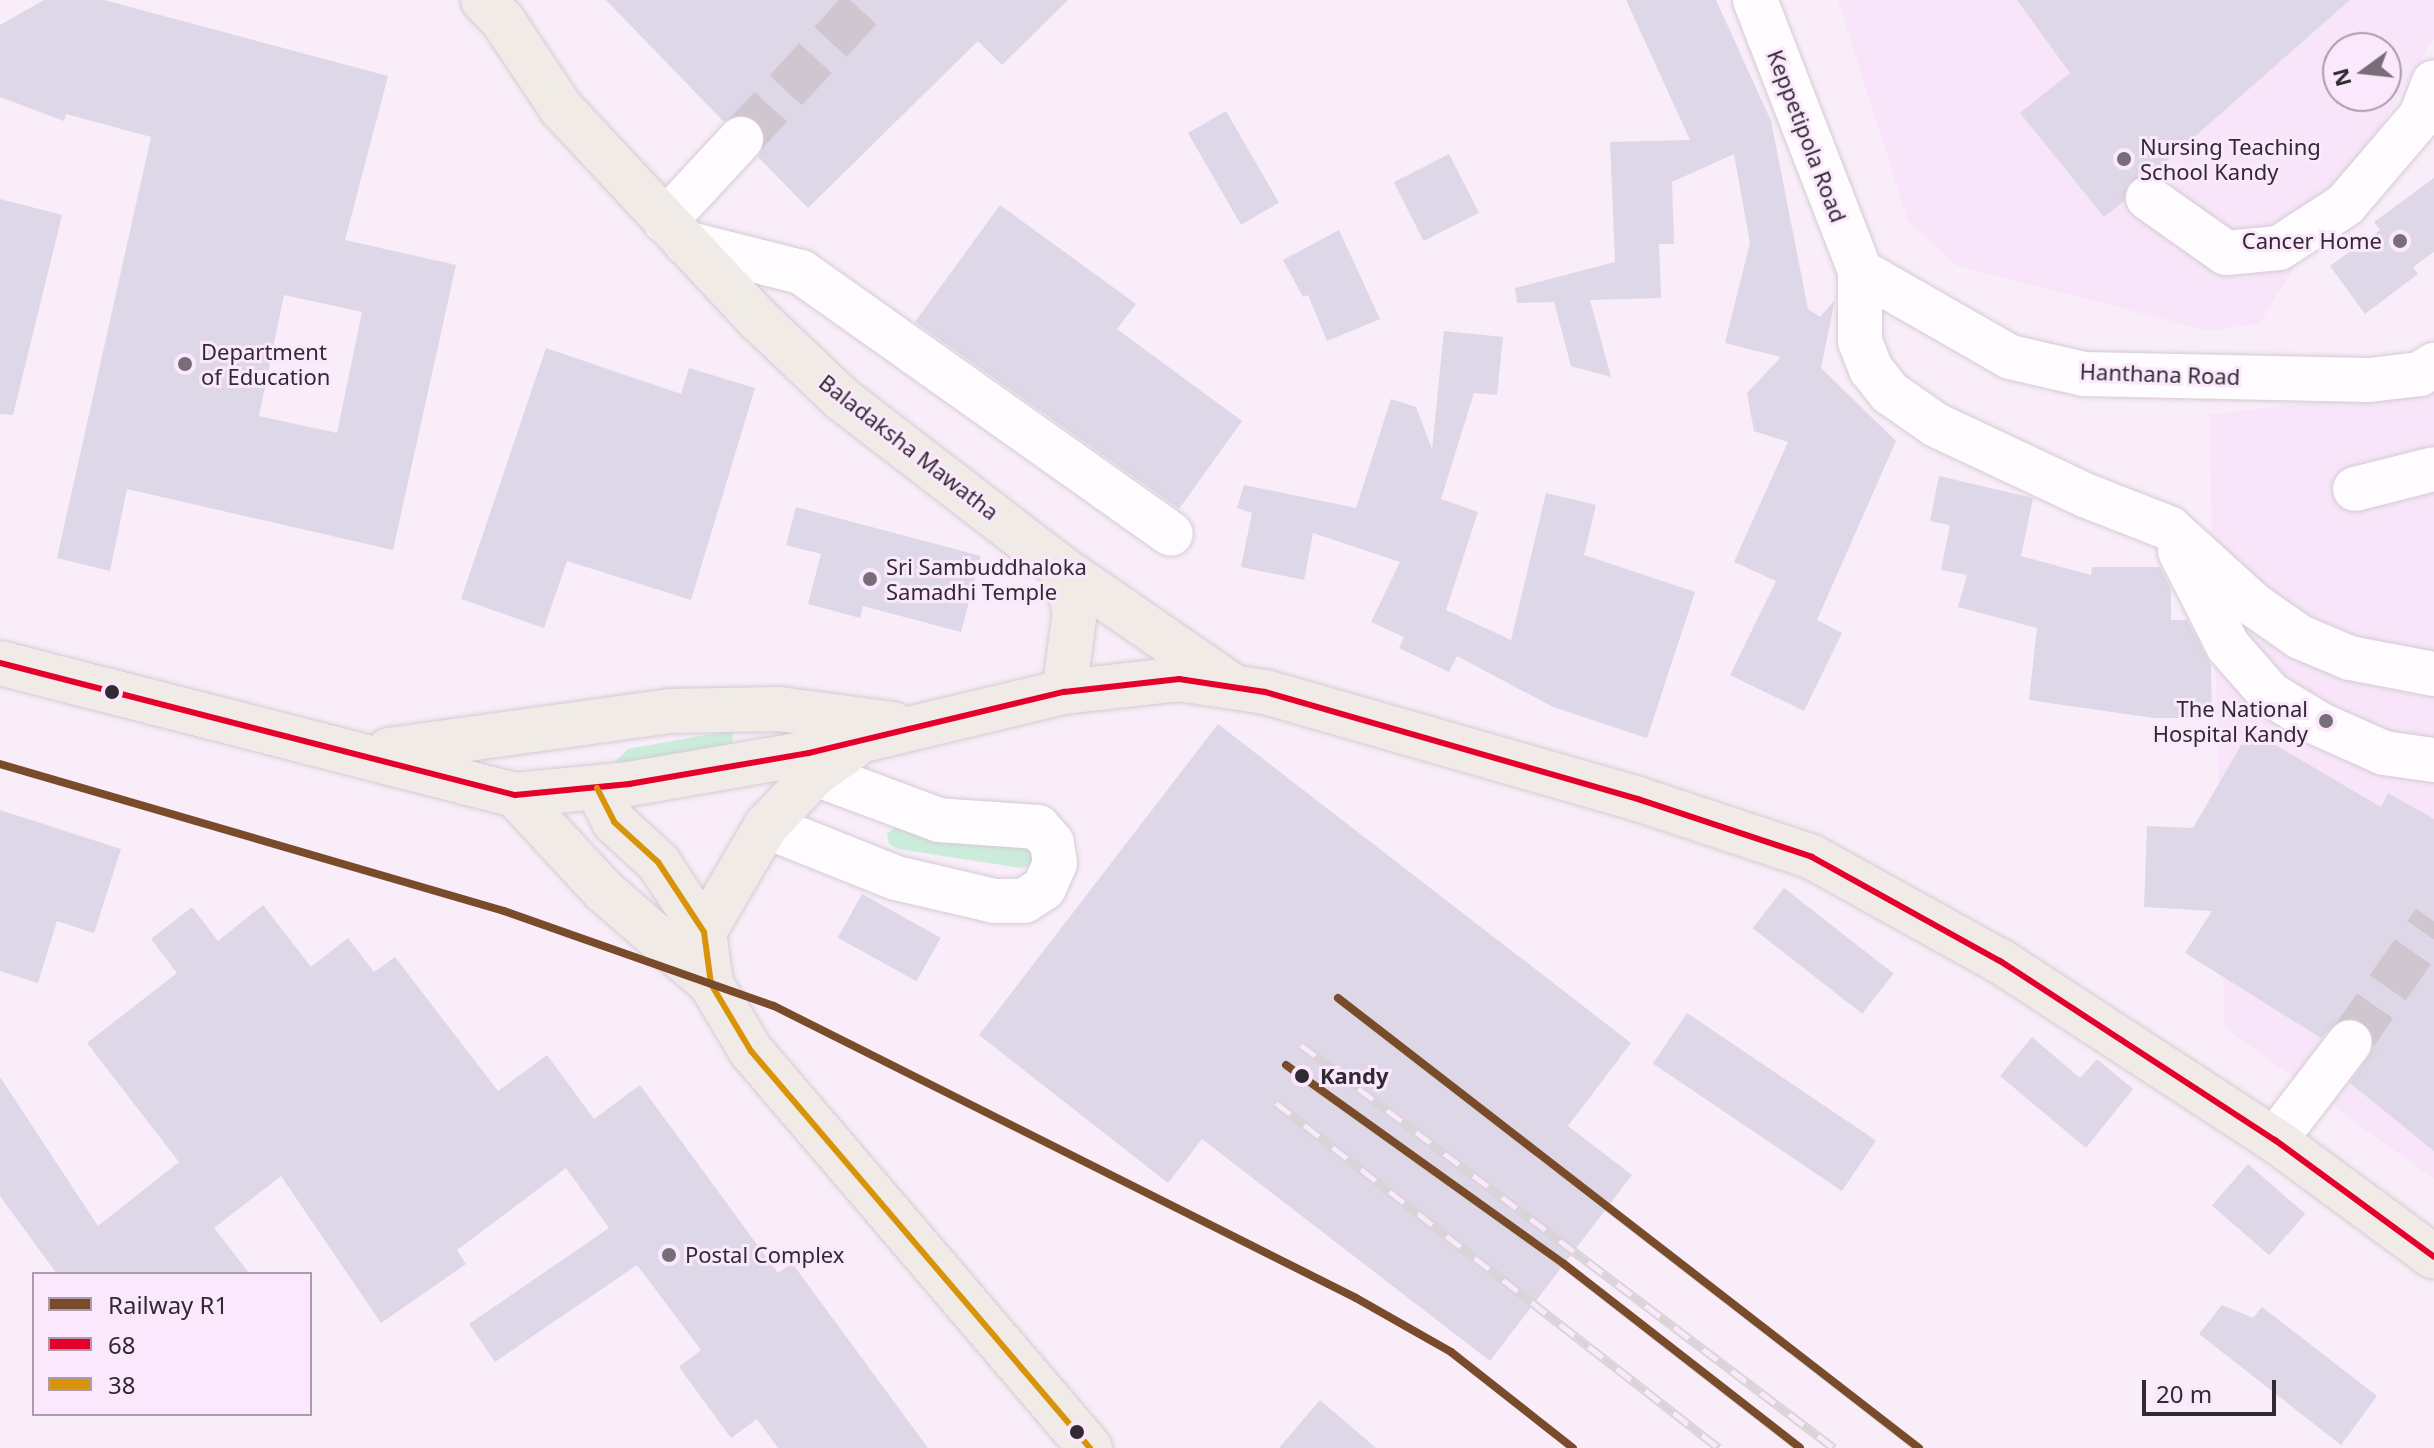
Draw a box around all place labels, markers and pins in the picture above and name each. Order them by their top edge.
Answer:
place label: Nursing Teaching School Kandy [2140,133,2321,184]
marker: Nursing Teaching School Kandy [2115,150,2133,168]
place label: Cancer Home [2242,228,2382,254]
marker: Cancer Home [2389,230,2411,252]
place label: Department of Education [201,338,330,390]
marker: Department of Education [176,355,194,373]
place label: Sri Sambuddhaloka Samadhi Temple [886,553,1087,604]
marker: Sri Sambuddhaloka Samadhi Temple [861,570,879,588]
unlabelled marker [104,684,120,700]
place label: The National Hospital Kandy [2153,695,2308,746]
marker: The National Hospital Kandy [2315,710,2337,732]
place label: Kandy [1320,1063,1389,1089]
marker: Kandy [1291,1065,1313,1087]
place label: Postal Complex [685,1242,844,1268]
marker: Postal Complex [660,1246,678,1264]
unlabelled marker [1069,1424,1085,1440]

